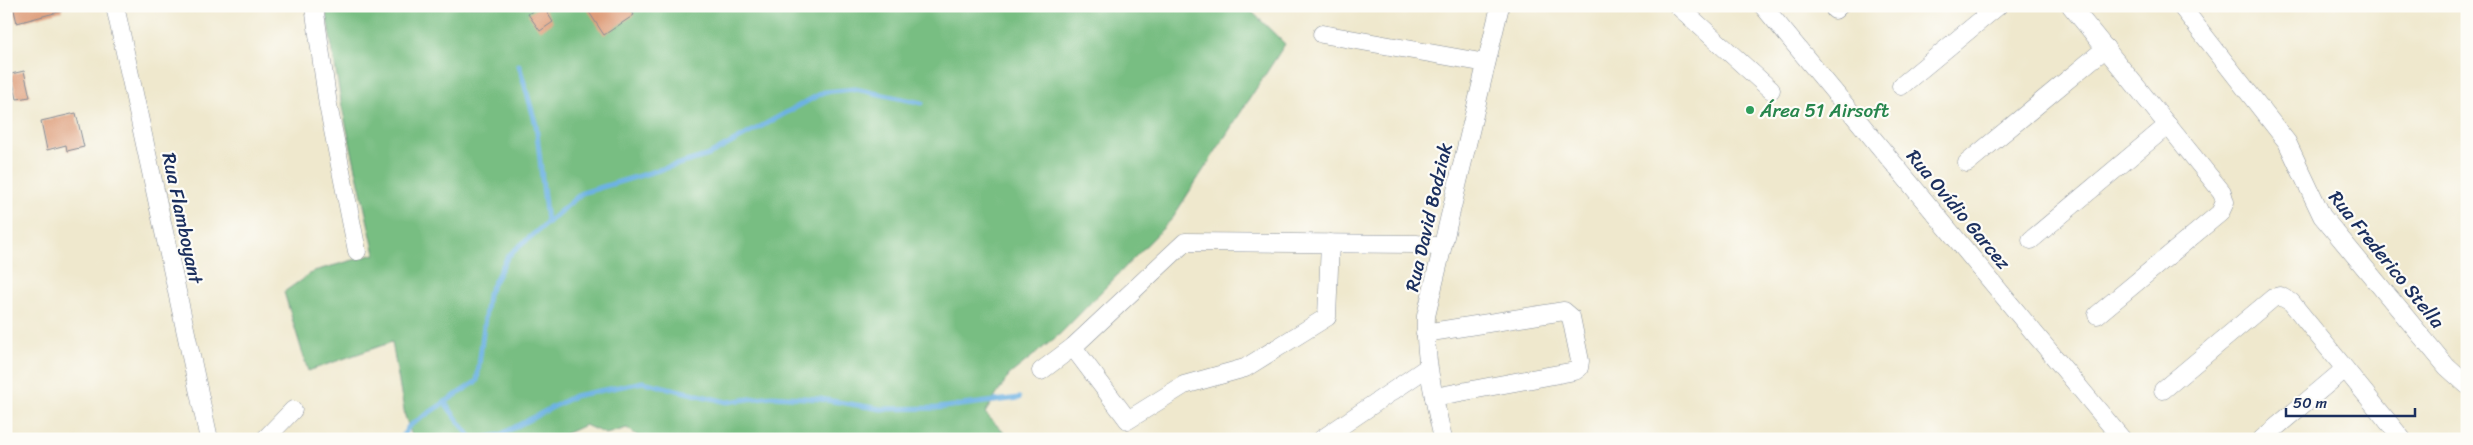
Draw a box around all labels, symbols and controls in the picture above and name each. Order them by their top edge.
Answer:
place label: Área 51 Airsoft [1759,94,1889,127]
marker: Área 51 Airsoft [1744,104,1756,116]
street label: Rua David Bodziak [1395,139,1462,295]
street label: Rua Ovídio Garcez [1898,142,2020,278]
street label: Rua Flamboyant [153,150,213,288]
street label: Rua Frederico Stella [2320,183,2453,336]
scale bar [2286,385,2414,417]
text: 50 m [2293,390,2328,416]

